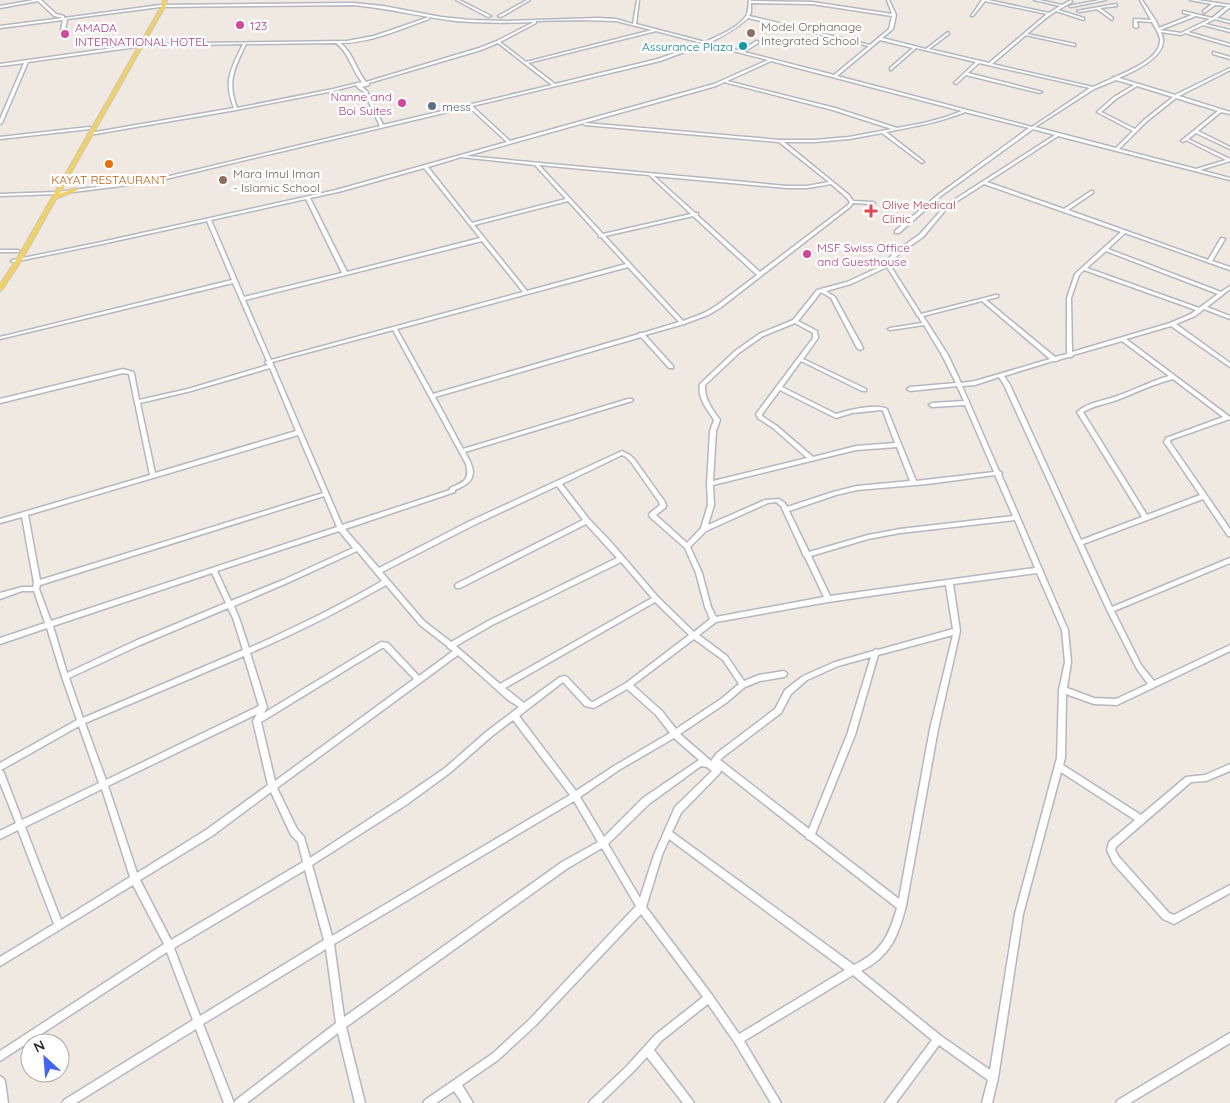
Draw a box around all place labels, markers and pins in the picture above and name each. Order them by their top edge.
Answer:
place label: 123 [250,18,267,33]
marker: 123 [234,19,246,31]
place label: Model Orphanage Integrated School [761,19,862,48]
place label: AMADA INTERNATIONAL HOTEL [75,20,209,49]
marker: Model Orphanage Integrated School [745,27,757,39]
marker: AMADA INTERNATIONAL HOTEL [59,28,71,40]
place label: Assurance Plaza [642,39,733,54]
marker: Assurance Plaza [737,40,749,52]
place label: Nanne and Boi Suites [331,89,392,118]
marker: Nanne and Boi Suites [396,97,408,109]
place label: mess [442,99,471,114]
marker: mess [426,100,438,112]
marker: KAYAT RESTAURANT [103,158,115,170]
place label: Mara Imul Iman - Islamic School [233,166,320,195]
place label: KAYAT RESTAURANT [51,172,167,187]
marker: Mara Imul Iman - Islamic School [217,174,229,186]
place label: Olive Medical Clinic [882,197,956,226]
marker: Olive Medical Clinic [864,204,878,218]
place label: MSF Swiss Office and Guesthouse [817,240,910,269]
marker: MSF Swiss Office and Guesthouse [801,248,813,260]

